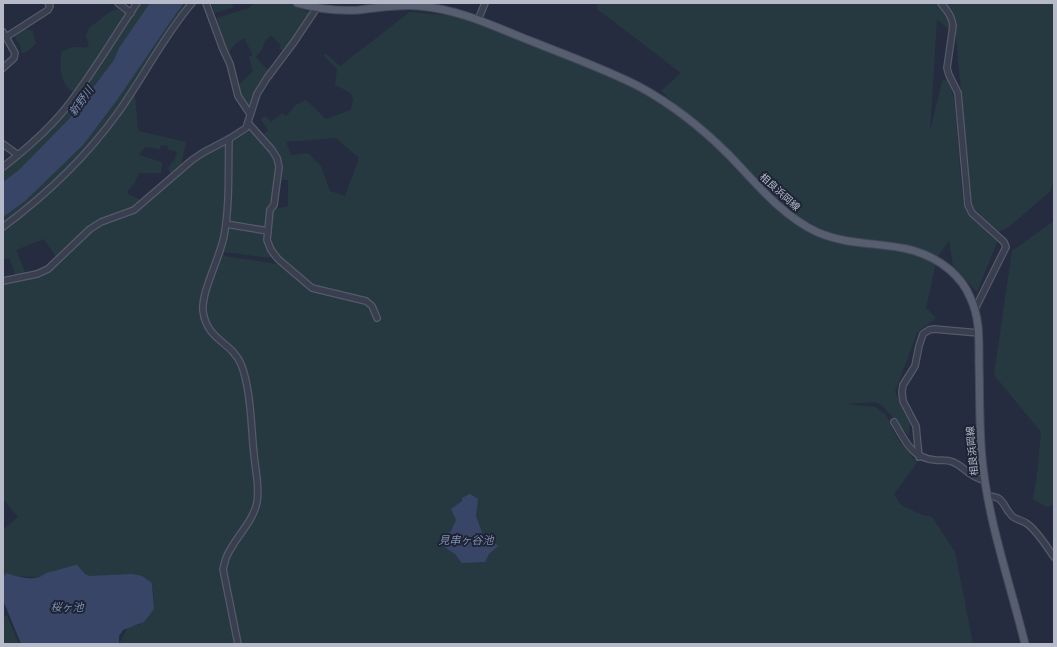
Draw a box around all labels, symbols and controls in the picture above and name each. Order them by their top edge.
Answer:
water label: 新野川 [66,83,97,119]
street label: 相良浜岡線 [757,170,803,214]
street label: 相良浜岡線 [963,426,981,476]
water label: 見串ヶ谷池 [439,533,494,547]
water label: 桜ヶ池 [51,600,84,614]

